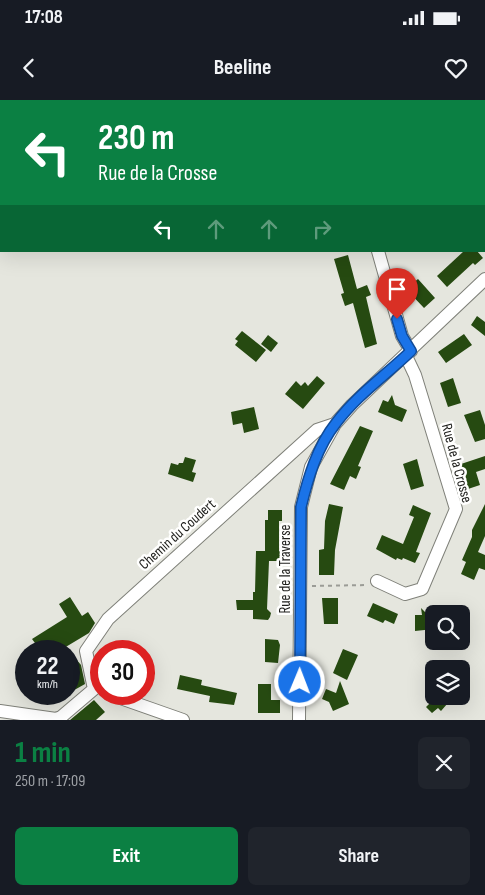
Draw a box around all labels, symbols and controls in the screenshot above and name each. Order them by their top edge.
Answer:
text: 17:08 [25,6,63,29]
icon: back [15,54,43,82]
text: Beeline [214,54,271,81]
icon: heart [442,54,470,82]
text: 230 m [98,117,174,160]
icon: left [15,120,80,185]
text: Rue de la Crosse [98,160,217,187]
icon: left [149,215,177,243]
icon: ahead [202,215,230,243]
icon: ahead [255,215,283,243]
icon: right [308,215,336,243]
pin [376,268,418,319]
icon: arrive [383,275,411,303]
street label: Rue de la Crosse [437,421,476,505]
street label: Chemin du Coudert [135,495,220,574]
street label: Rue de la Traverse [276,524,295,614]
map controls [425,605,470,705]
button: search [425,605,470,650]
speed limit sign: 30 [90,640,155,705]
text: 22 [37,651,58,682]
position arrow [273,655,325,707]
button: layers [425,660,470,705]
text: km/h [37,677,58,692]
text: 1 min [15,735,71,771]
button: close [418,737,470,789]
text: 250 m · 17:09 [15,772,85,791]
button: Exit [15,827,238,885]
button: Share [248,827,470,885]

